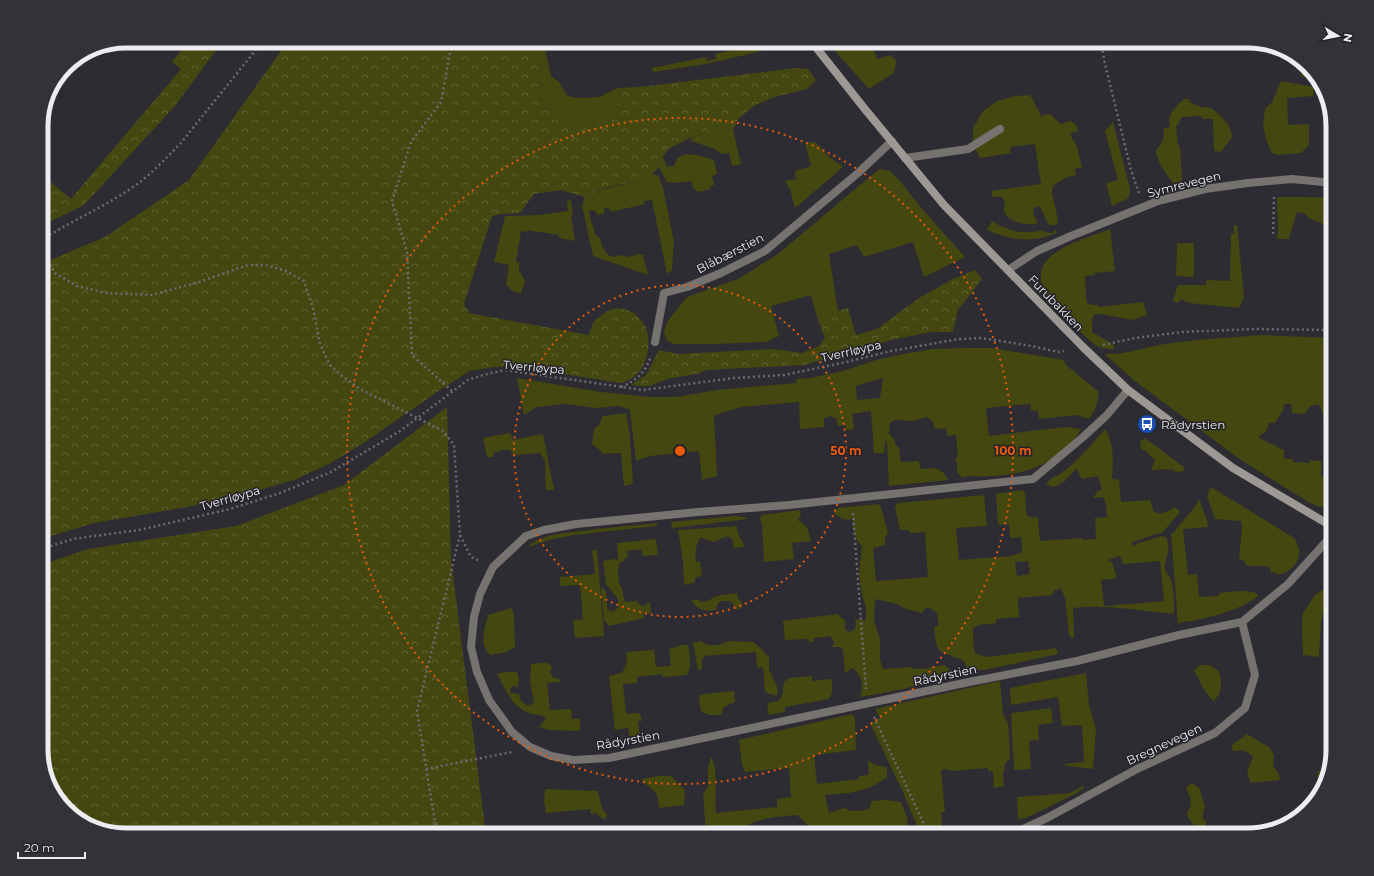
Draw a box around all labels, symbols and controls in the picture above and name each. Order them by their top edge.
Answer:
north arrow [1318,16,1358,56]
text: N [1340,32,1356,43]
street label: Symrevegen [1146,168,1222,200]
street label: Blåbærstien [694,230,766,276]
street label: Furubakken [1025,272,1087,334]
street label: Tverrløypa [819,337,883,365]
street label: Tverrløypa [503,357,565,377]
bus stop icon: Rådyrstien [1136,413,1158,435]
place label: Rådyrstien [1161,417,1225,432]
text: 50 m [830,443,862,458]
text: 100 m [995,443,1031,458]
centre of rings [673,444,687,458]
street label: Tverrløypa [198,482,262,514]
street label: Rådyrstien [912,661,978,689]
street label: Bregnevegen [1124,720,1204,768]
street label: Rådyrstien [595,727,661,753]
scale bar [18,834,85,860]
text: 20 m [24,840,55,855]

